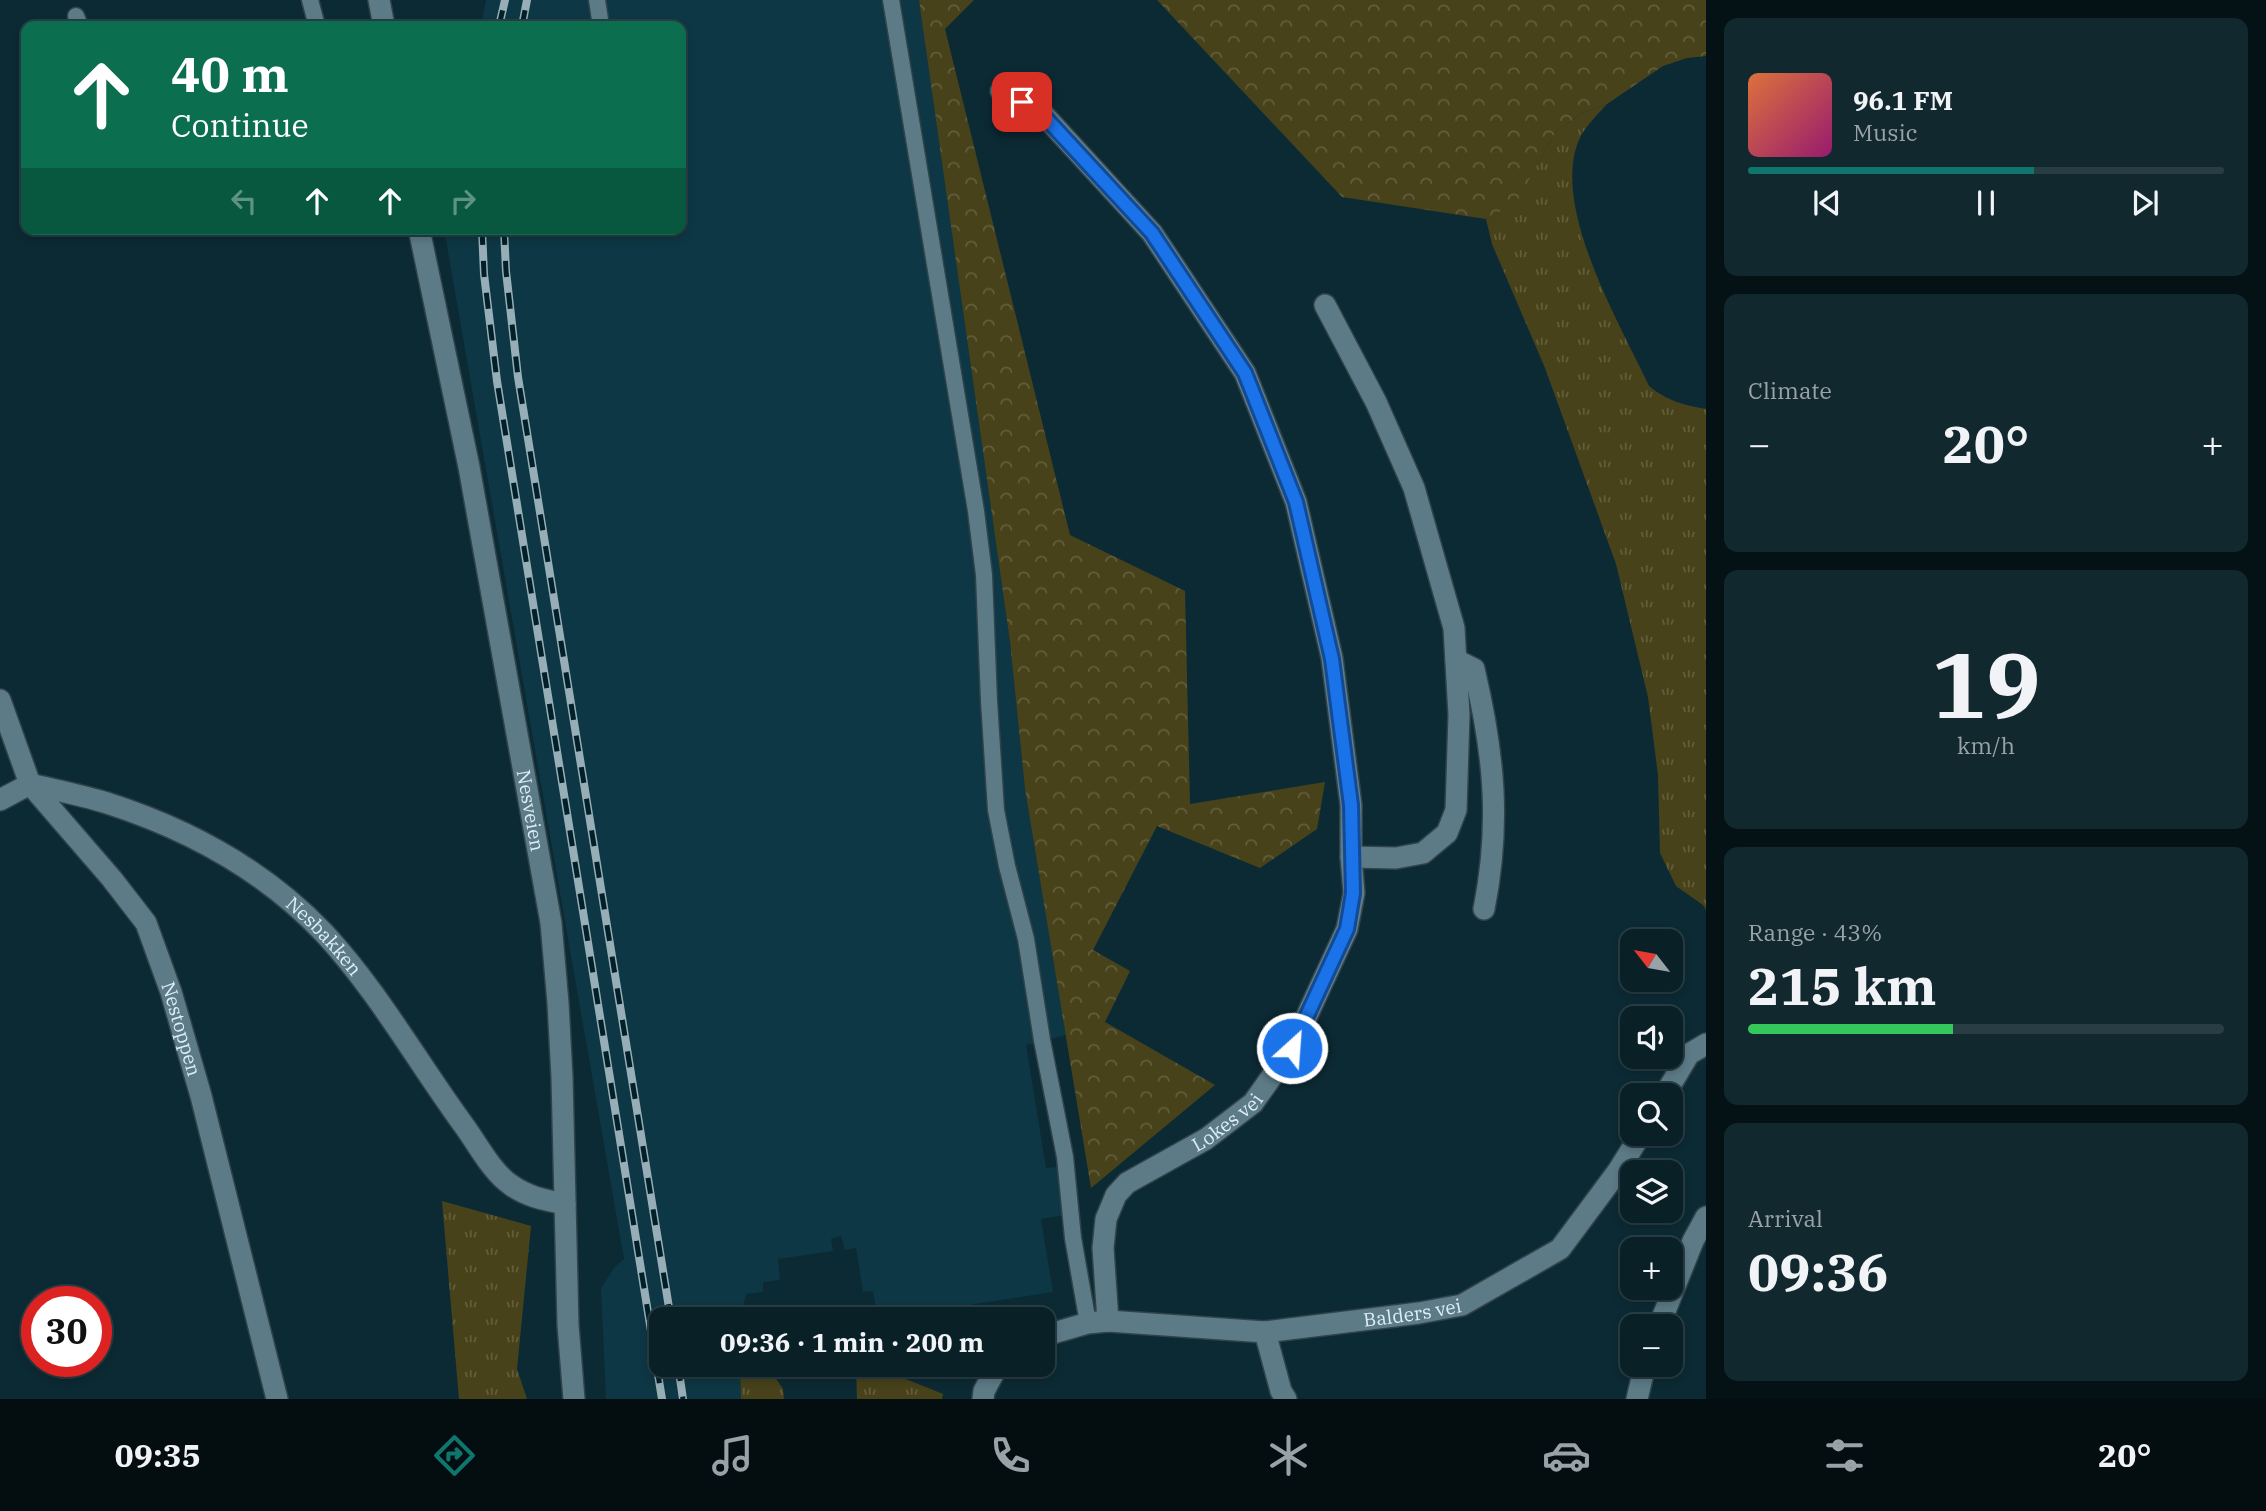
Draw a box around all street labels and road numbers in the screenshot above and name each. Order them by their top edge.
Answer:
street label: Nesveien [512,768,550,853]
street label: Nesbakken [281,891,367,980]
street label: Nestoppen [156,978,207,1079]
street label: Lokes vei [1188,1089,1268,1157]
street label: Balders vei [1362,1293,1463,1332]

